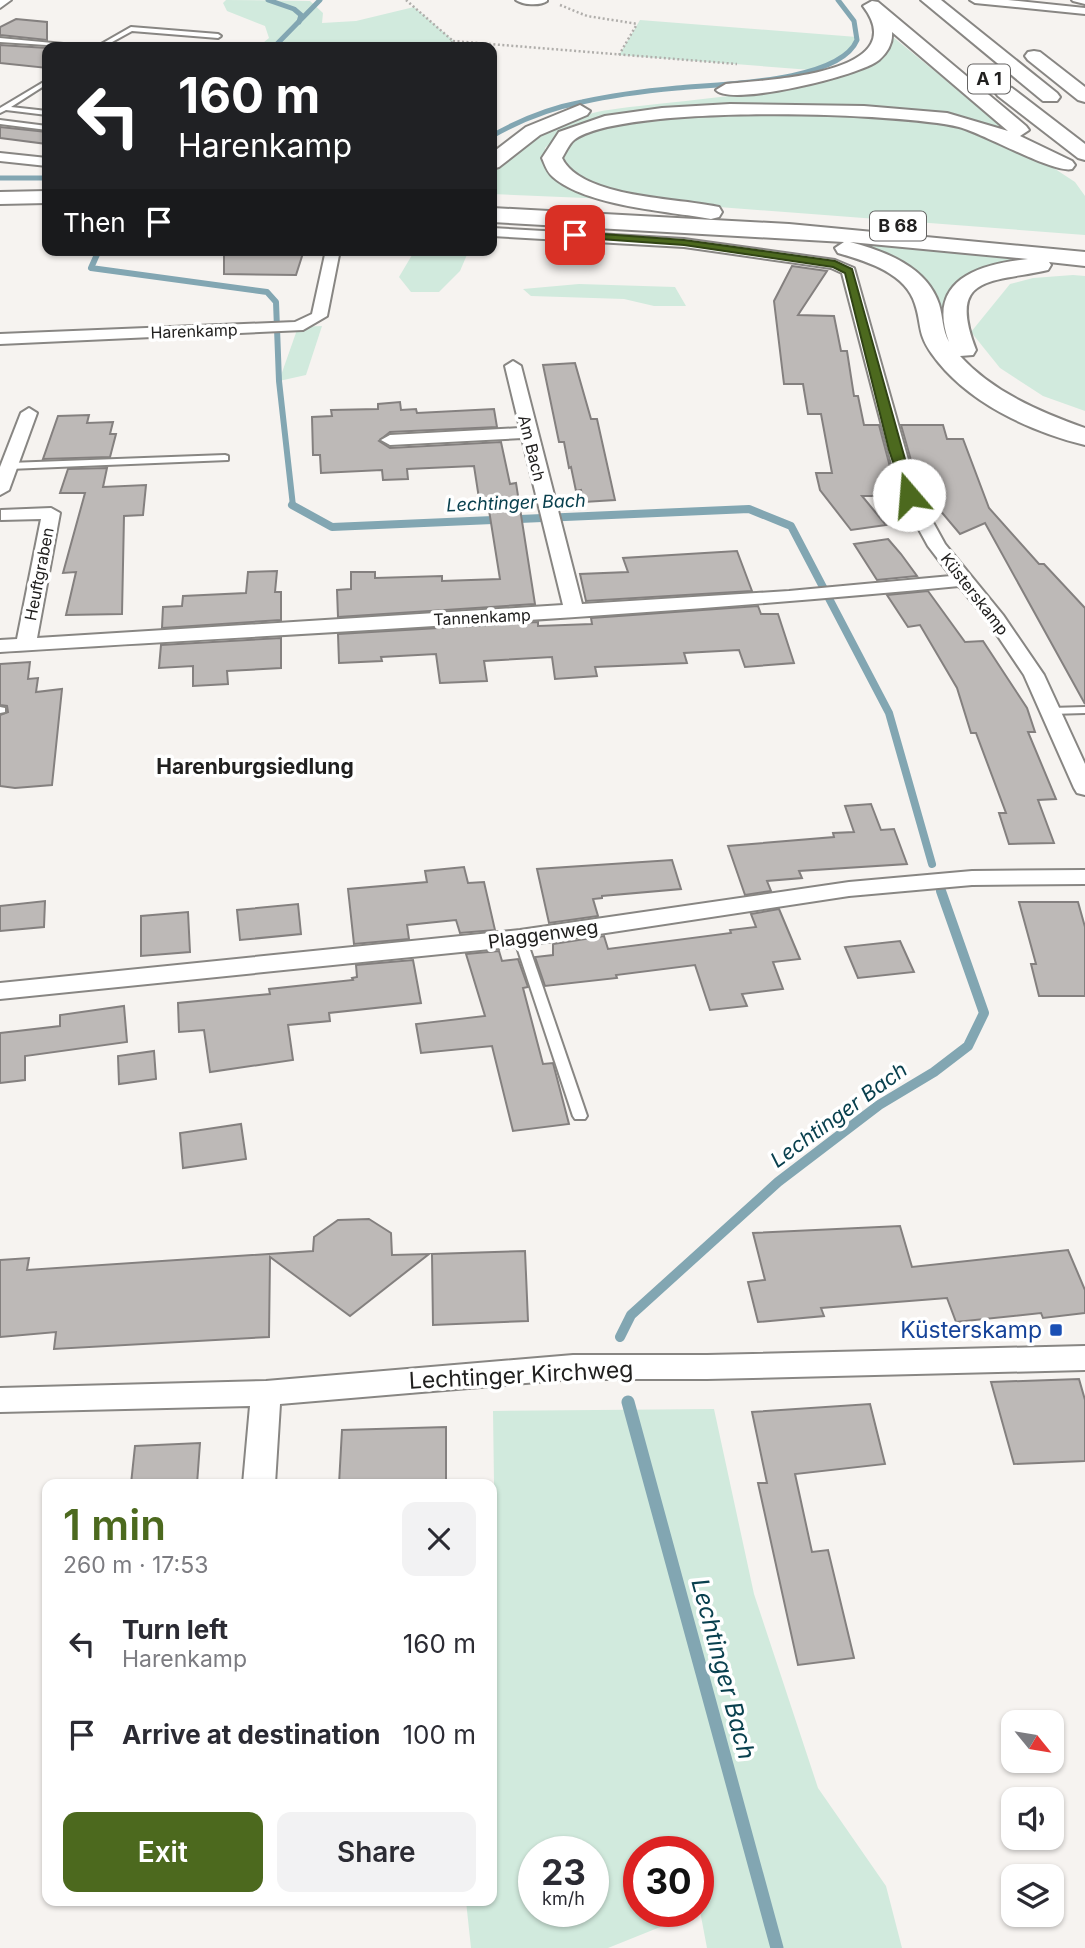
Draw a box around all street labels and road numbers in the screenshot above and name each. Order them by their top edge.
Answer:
road number: A 1 [968,64,1010,94]
road number: B 68 [870,211,926,240]
street label: Harenkamp [150,319,238,343]
street label: Am Bach [514,413,550,483]
street label: Heuftgraben [20,526,58,622]
street label: Küsterskamp [937,549,1013,639]
street label: Tannenkamp [433,604,531,630]
street label: Plaggenweg [487,915,600,954]
street label: Lechtinger Kirchweg [408,1355,634,1395]

